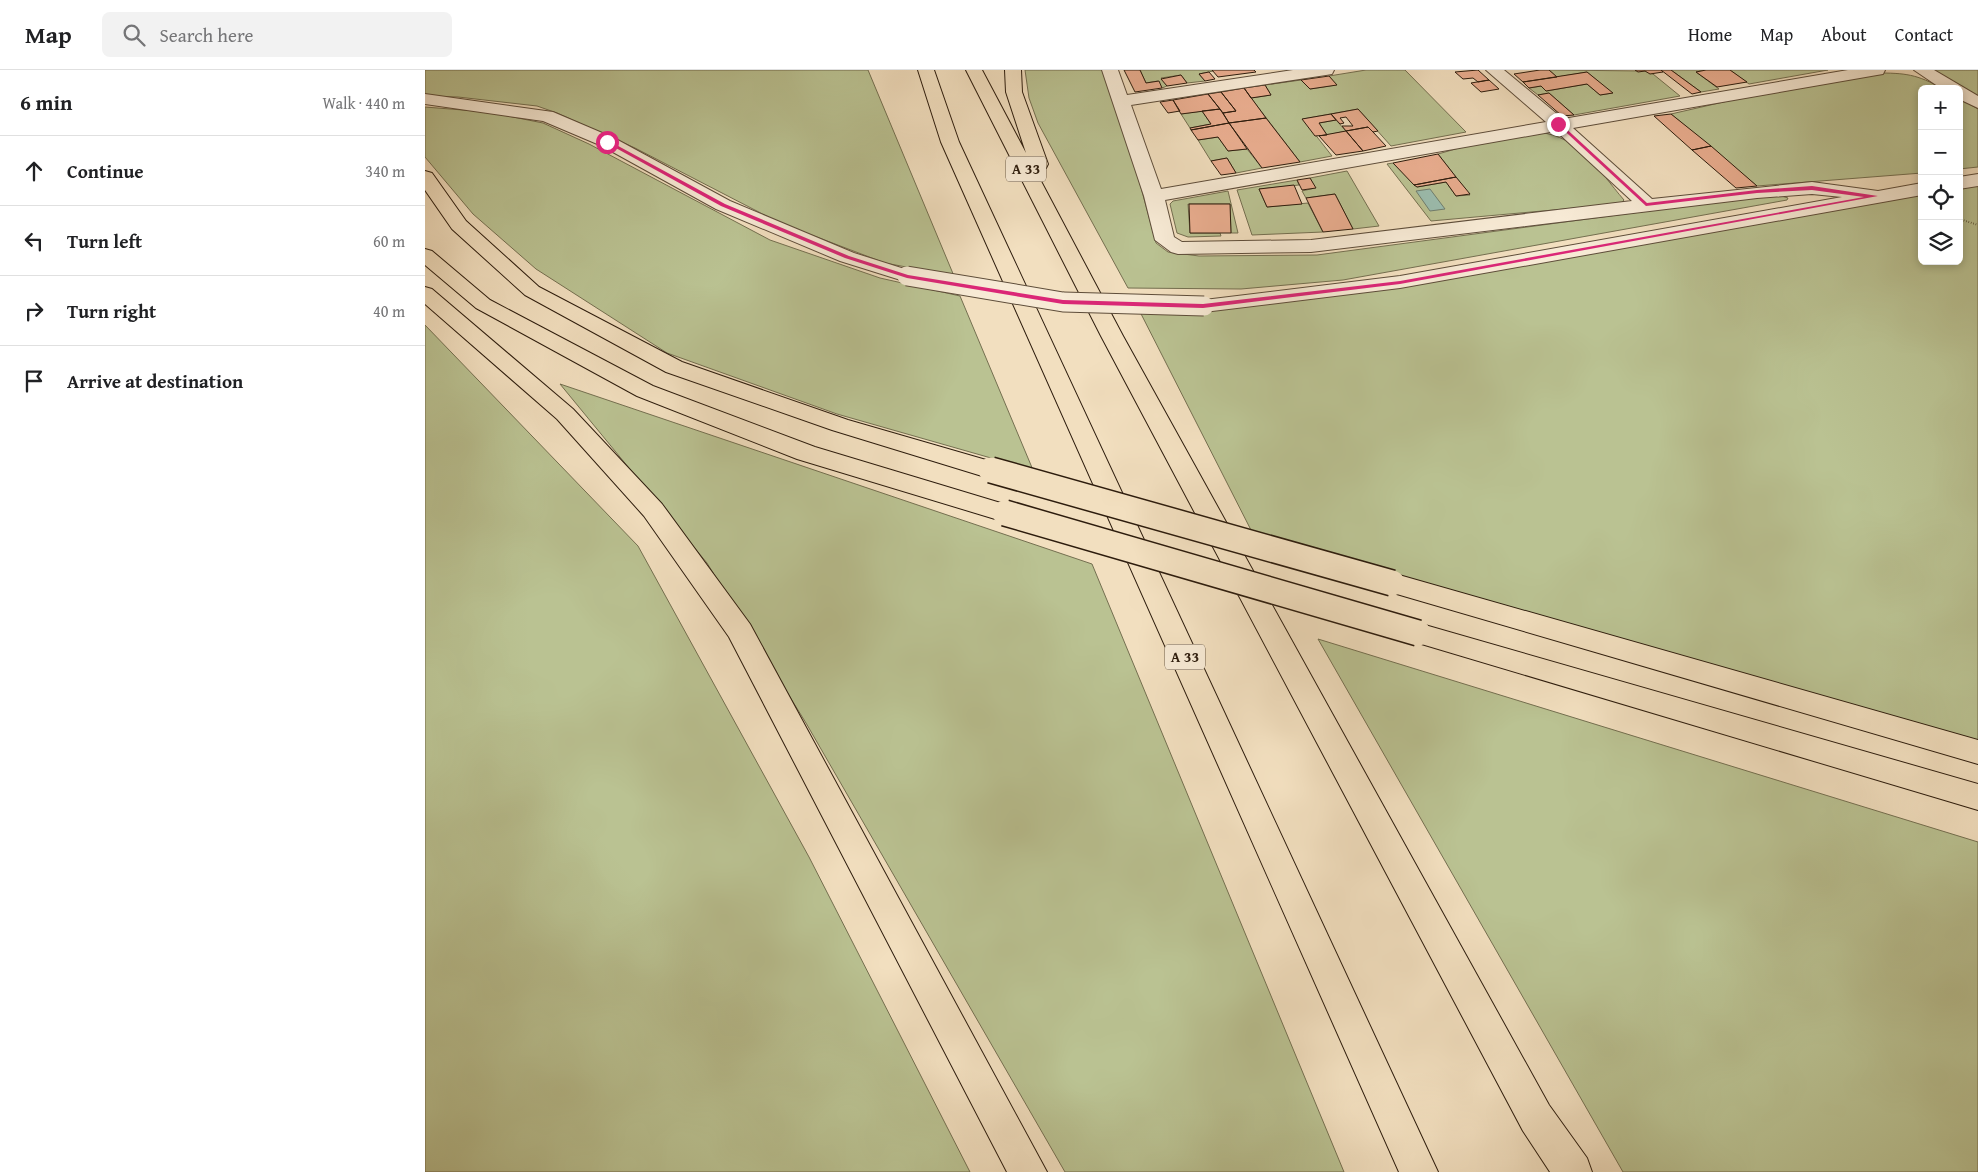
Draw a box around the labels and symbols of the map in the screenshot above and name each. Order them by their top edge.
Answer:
route end [1547,113,1570,136]
route start [596,131,619,154]
road number: A 33 [1006,156,1046,182]
road number: A 33 [1165,644,1205,670]

